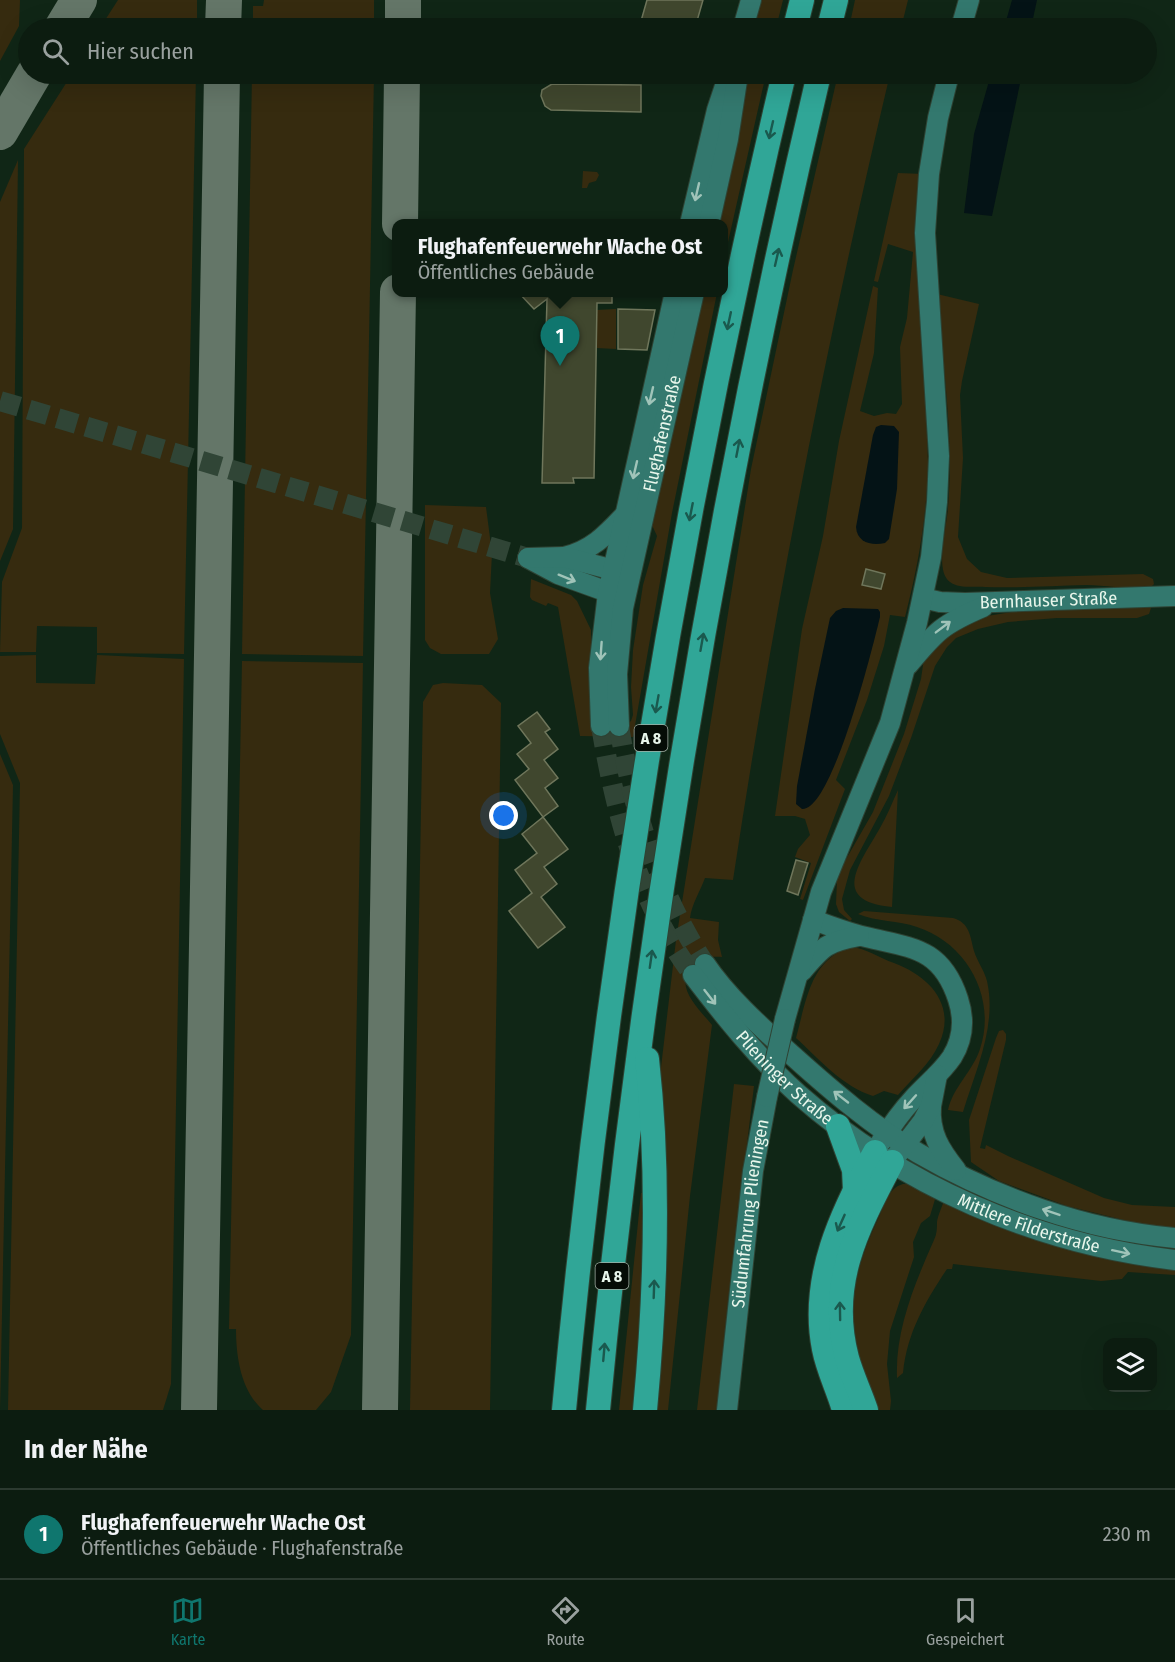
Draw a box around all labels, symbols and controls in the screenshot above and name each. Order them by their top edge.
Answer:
search box [18,18,1157,84]
icon: search [39,35,72,68]
text: Hier suchen [87,38,194,65]
one-way arrow [764,121,776,140]
one-way arrow [690,183,702,202]
popup [392,219,728,297]
text: Flughafenfeuerwehr Wache Ost [418,233,702,260]
one-way arrow [772,248,783,267]
text: Öffentliches Gebäude [418,260,594,284]
one-way arrow [723,311,734,330]
pin: 1 [540,316,580,366]
street label: Flughafenstraße [638,373,686,494]
one-way arrow [645,386,657,405]
one-way arrow [733,439,744,458]
one-way arrow [628,460,640,479]
one-way arrow [685,502,696,522]
one-way arrow [557,573,575,584]
street label: Bernhauser Straße [979,587,1118,613]
one-way arrow [935,621,951,633]
one-way arrow [697,633,708,653]
one-way arrow [595,640,606,660]
one-way arrow [651,694,662,714]
road number: A 8 [634,725,668,751]
your location [489,801,518,830]
one-way arrow [646,950,657,970]
one-way arrow [703,988,716,1004]
street label: Plieninger Straße [731,1026,837,1130]
one-way arrow [833,1090,849,1103]
one-way arrow [903,1094,917,1109]
street label: Südumfahrung Plieningen [727,1117,774,1309]
street label: Mittlere Filderstraße [954,1189,1102,1258]
one-way arrow [1042,1205,1060,1216]
one-way arrow [835,1214,846,1232]
one-way arrow [1111,1247,1131,1258]
road number: A 8 [596,1263,628,1289]
one-way arrow [648,1279,659,1299]
one-way arrow [834,1302,846,1322]
map controls [1103,1338,1157,1392]
button: layers [1103,1338,1157,1392]
one-way arrow [599,1342,610,1362]
text: In der Nähe [24,1434,148,1465]
text: Flughafenfeuerwehr Wache Ost [81,1509,366,1536]
text: 1 [39,1522,48,1546]
text: 230 m [1103,1522,1151,1546]
text: Öffentliches Gebäude · Flughafenstraße [81,1536,403,1560]
tab: Karte [171,1594,205,1649]
tab: Route [547,1594,585,1649]
tab: Gespeichert [926,1594,1004,1649]

